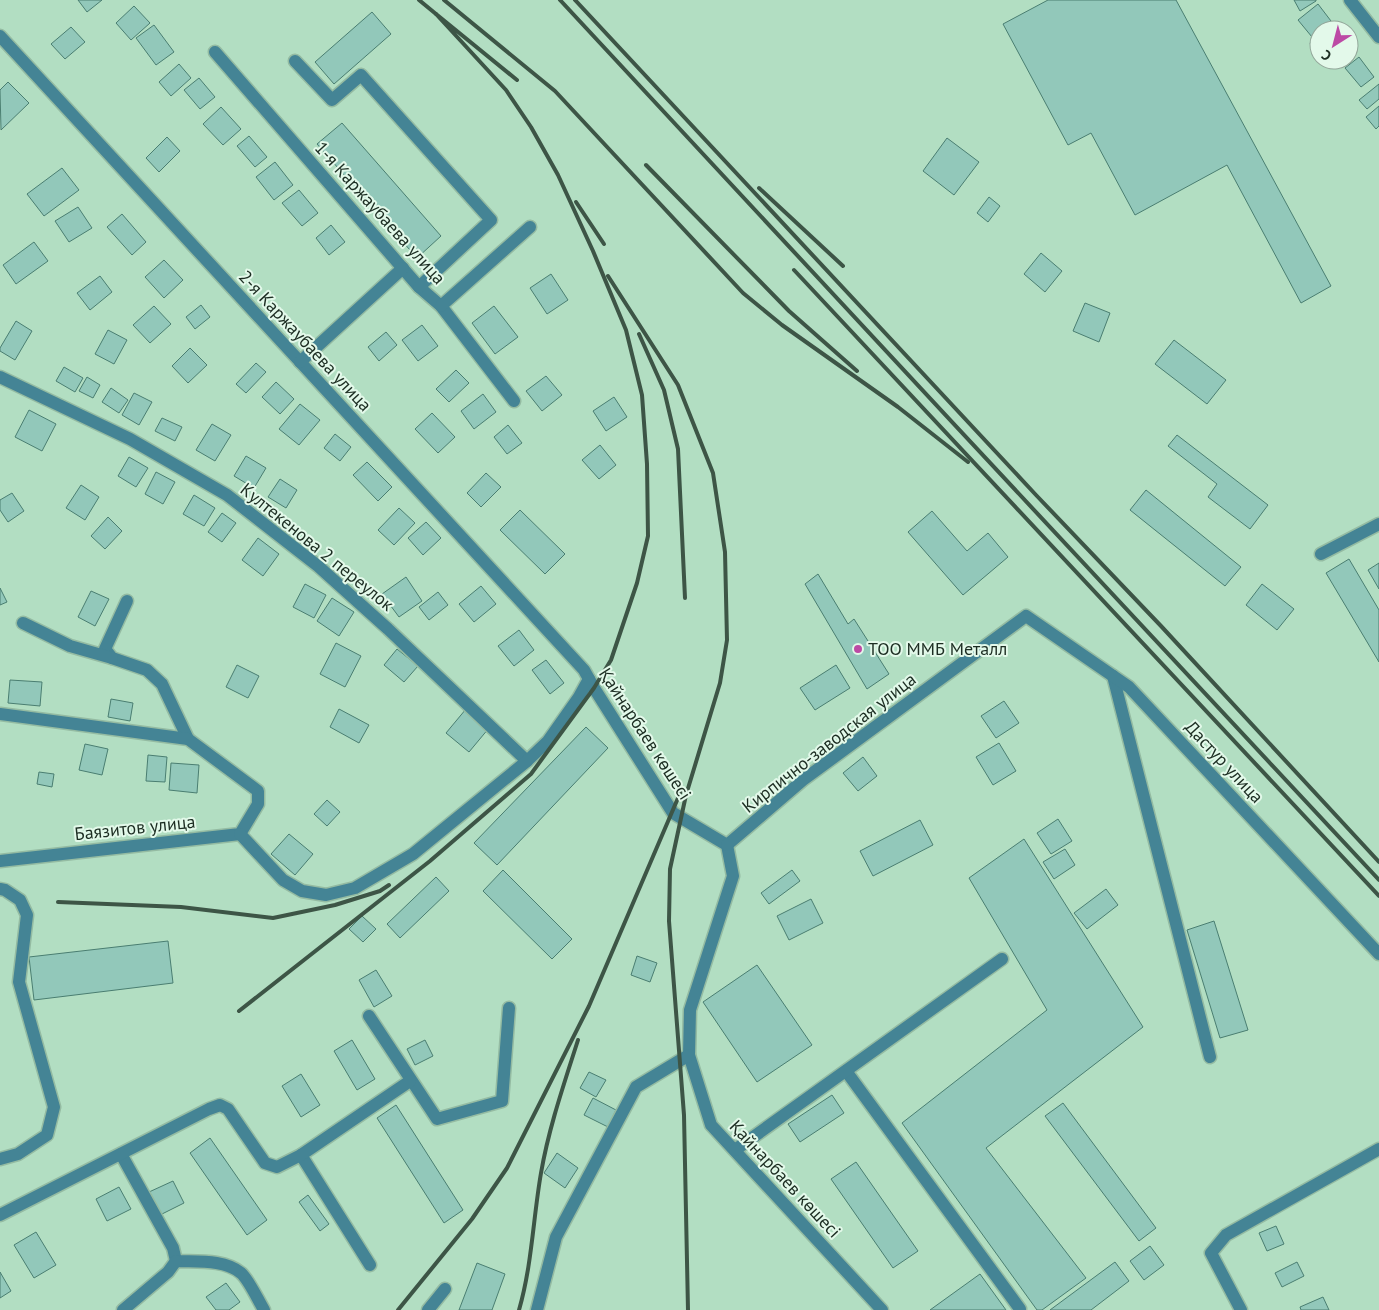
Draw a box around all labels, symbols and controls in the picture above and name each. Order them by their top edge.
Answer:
north arrow [1309,20,1359,70]
text: С [1318,46,1335,65]
street label: 1-я Каржаубаева улица [310,136,451,289]
street label: 2-я Каржаубаева улица [234,265,377,416]
street label: Култекенова 2 переулок [236,478,399,616]
place label: ТОО ММБ Металл [868,637,1007,660]
marker: ТОО ММБ Металл [852,643,864,655]
street label: Қайнарбаев көшесі [594,663,697,804]
street label: Кирпично-заводская улица [737,667,920,818]
street label: Дастур улица [1180,716,1268,808]
street label: Баязитов улица [73,810,196,845]
street label: Қайнарбаев көшесі [725,1115,846,1242]

